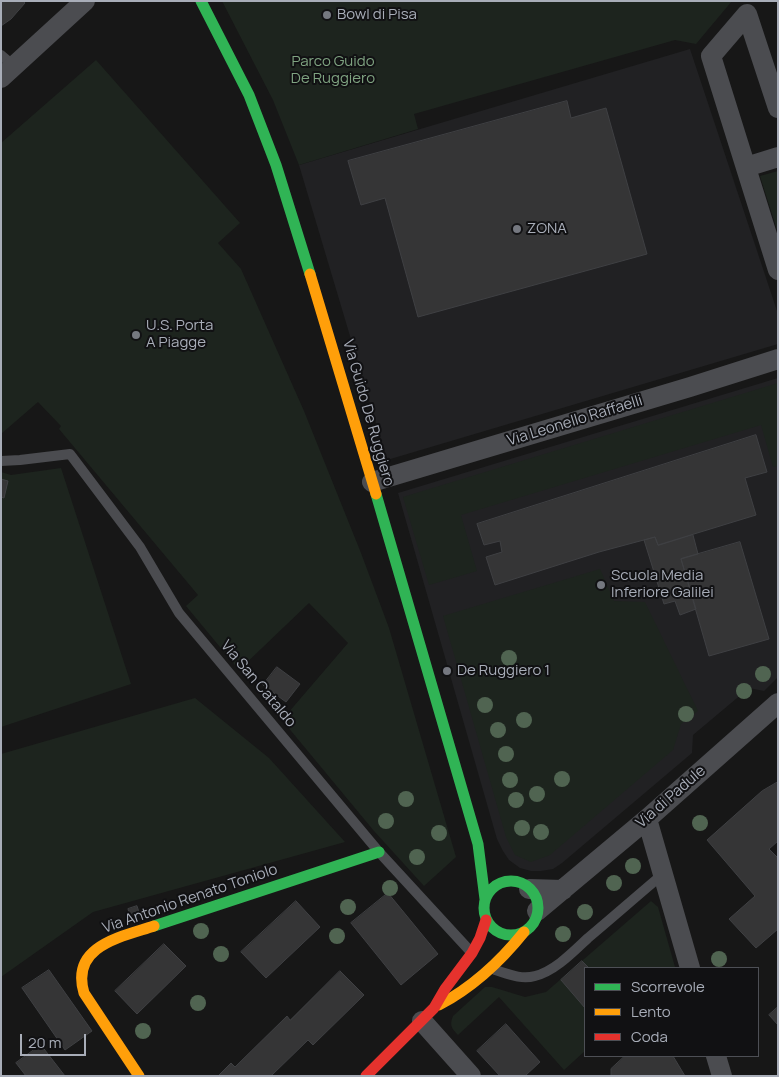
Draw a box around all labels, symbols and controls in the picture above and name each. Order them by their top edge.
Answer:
place label: Bowl di Pisa [337,6,417,24]
marker: Bowl di Pisa [321,9,333,21]
park label: Parco Guido De Ruggiero [291,53,375,88]
place label: ZONA [527,220,567,238]
marker: ZONA [511,223,523,235]
place label: U.S. Porta A Piagge [146,317,213,352]
marker: U.S. Porta A Piagge [130,329,142,341]
street label: Via Guido De Ruggiero [338,338,398,488]
street label: Via Leonello Raffaelli [505,392,645,450]
place label: Scuola Media Inferiore Galilei [611,567,714,602]
marker: Scuola Media Inferiore Galilei [595,579,607,591]
street label: Via San Cataldo [216,637,300,731]
place label: De Ruggiero 1 [457,662,550,680]
marker: De Ruggiero 1 [441,665,453,677]
street label: Via di Padule [633,762,709,832]
street label: Via Antonio Renato Toniolo [100,861,280,937]
legend [584,967,759,1057]
text: Scorrevole [631,976,705,997]
text: Lento [631,1001,671,1022]
scale bar [22,1024,89,1056]
text: Coda [631,1026,668,1047]
text: 20 m [28,1032,61,1053]

